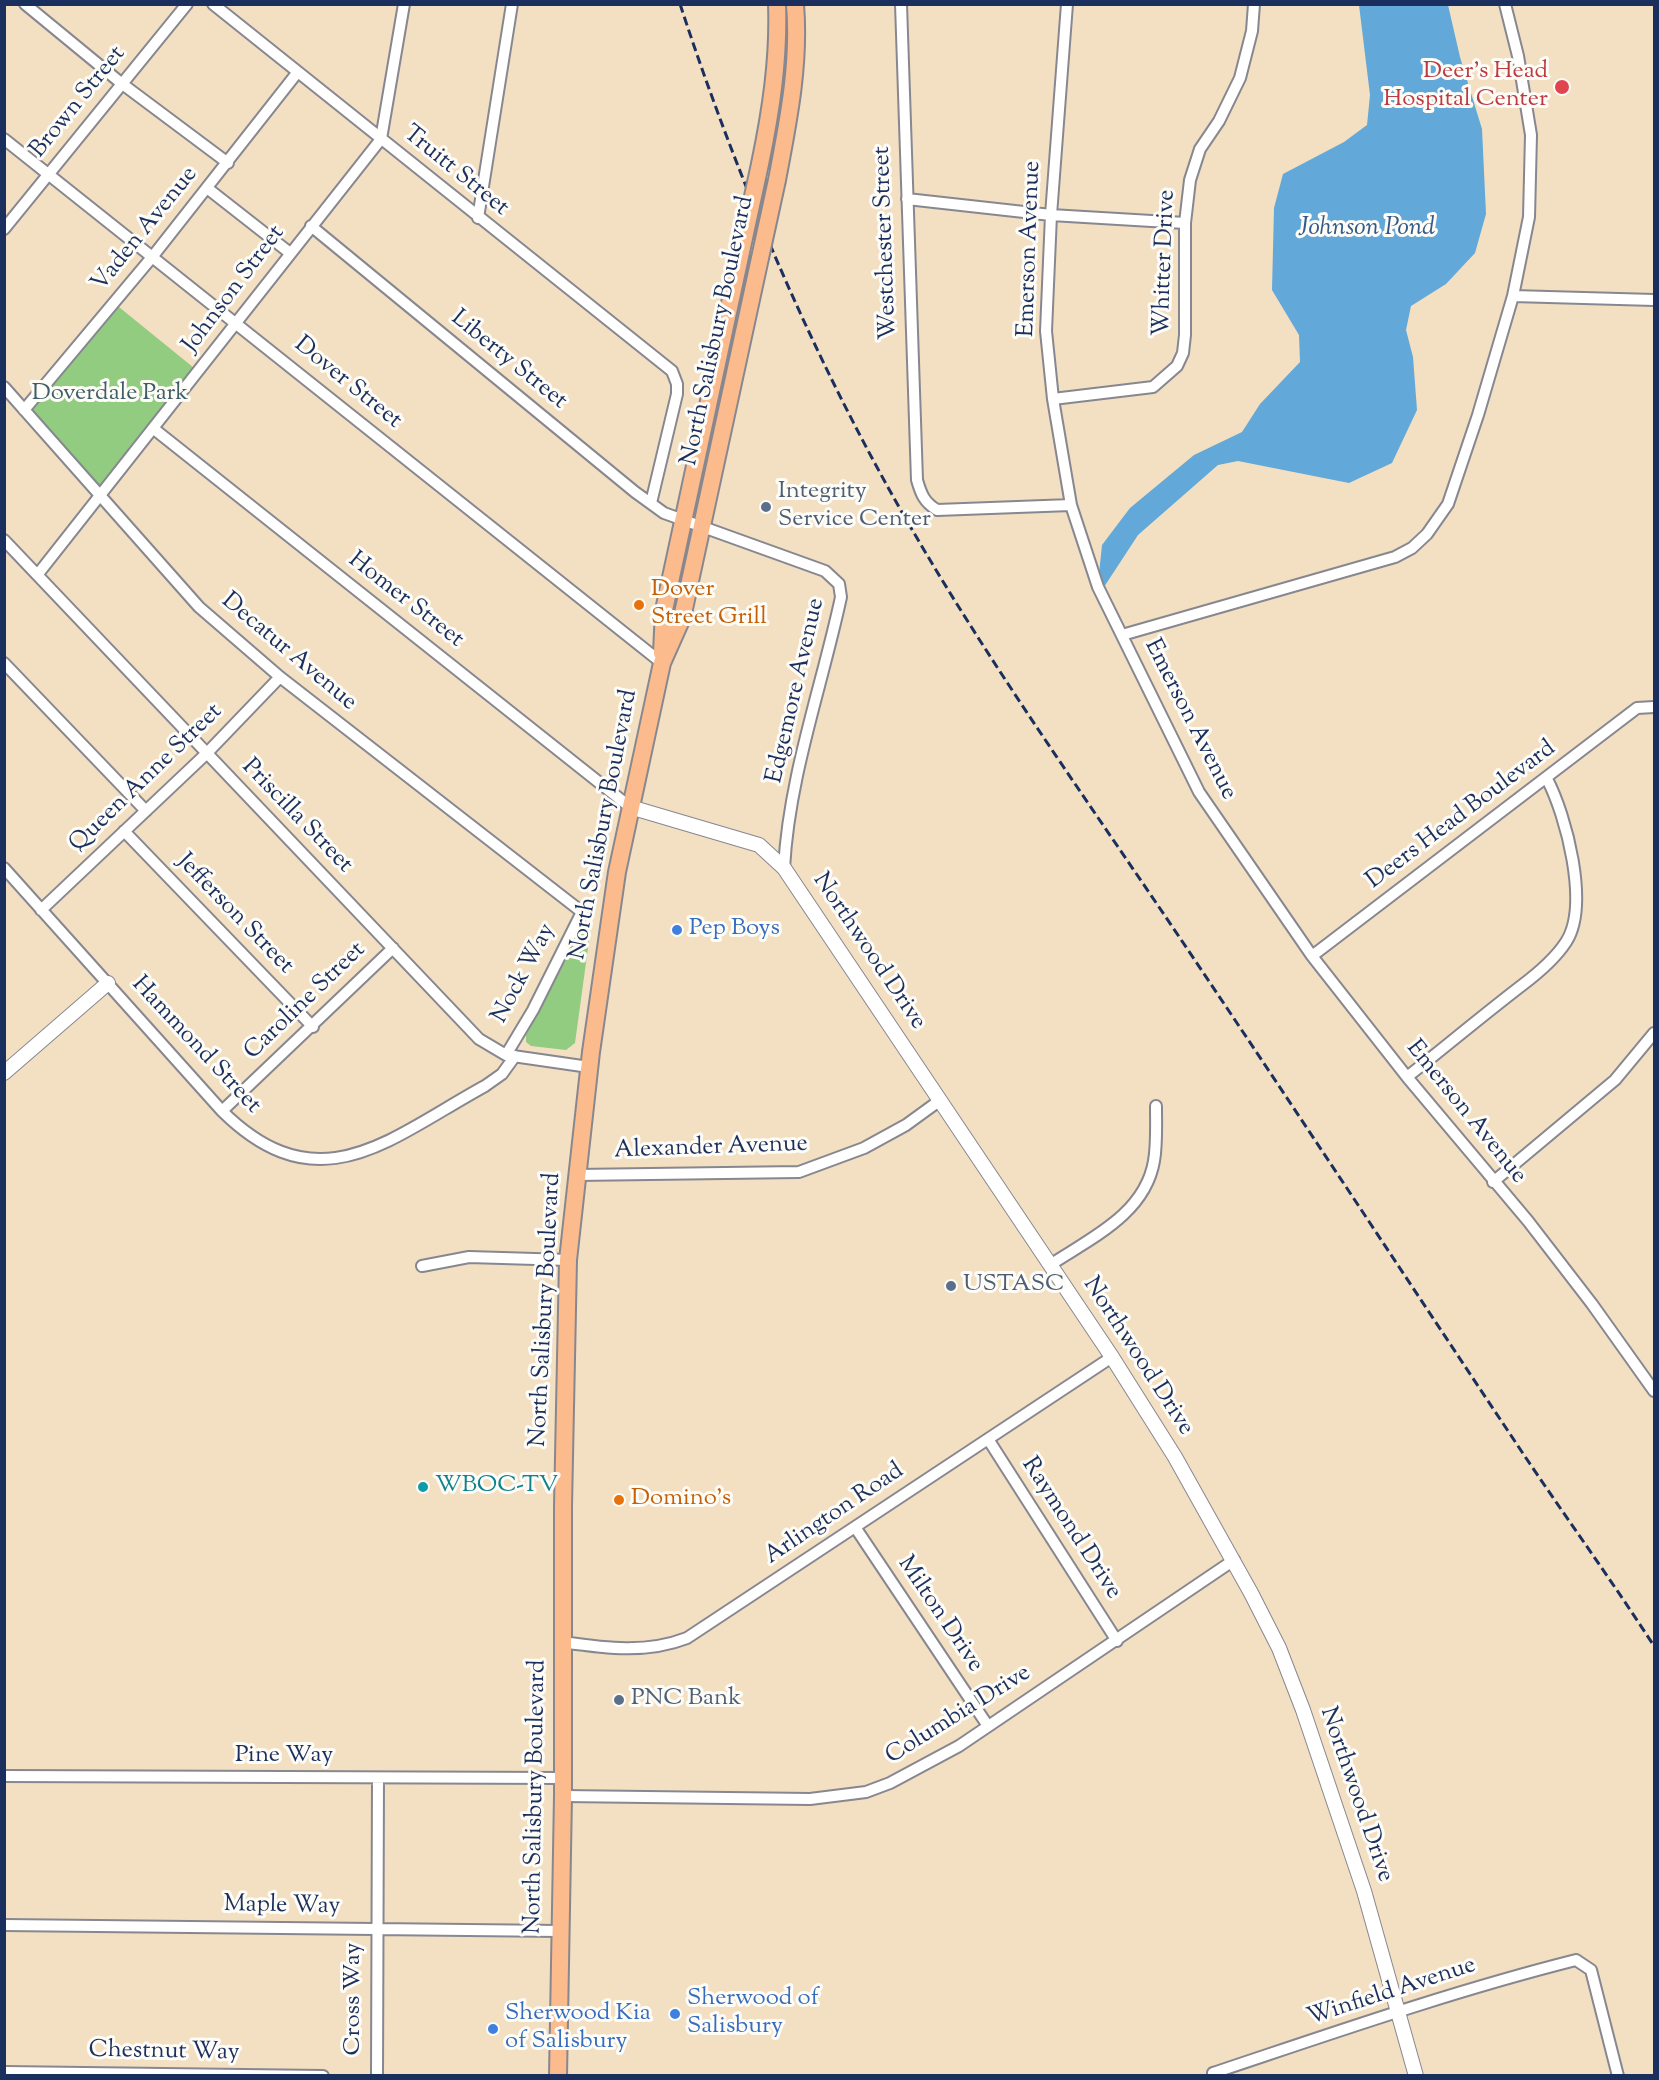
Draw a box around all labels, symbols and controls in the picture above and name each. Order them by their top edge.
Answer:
street label: Brown Street [25,41,133,165]
place label: Deer's Head Hospital Center [1383,59,1548,115]
marker: Deer's Head Hospital Center [1553,78,1571,96]
street label: Truitt Street [396,121,514,223]
street label: Westchester Street [869,146,905,340]
street label: Emerson Avenue [1014,160,1048,338]
street label: Vaden Avenue [87,162,205,298]
street label: Whitter Drive [1149,189,1183,337]
street label: North Salisbury Boulevard [676,194,762,468]
water label: Johnson Pond [1299,214,1435,246]
street label: Johnson Street [178,221,292,359]
street label: Liberty Street [444,305,572,417]
street label: Dover Street [287,332,407,436]
park label: Doverdale Park [32,381,188,409]
place label: Integrity Service Center [778,479,931,535]
marker: Integrity Service Center [759,500,773,514]
street label: Homer Street [341,547,469,655]
place label: Dover Street Grill [651,577,767,633]
street label: Decatur Avenue [214,588,362,718]
street label: Edgemore Avenue [762,596,832,786]
marker: Dover Street Grill [632,598,646,612]
street label: Emerson Avenue [1136,635,1242,805]
street label: North Salisbury Boulevard [565,687,645,963]
street label: Queen Anne Street [65,699,229,859]
street label: Deers Head Boulevard [1362,735,1562,897]
street label: Priscilla Street [234,754,358,880]
street label: Jefferson Street [169,849,299,981]
street label: Northwood Drive [805,868,931,1036]
place label: Pep Boys [689,916,780,944]
street label: Nock Way [487,919,563,1029]
marker: Pep Boys [670,923,684,937]
street label: Caroline Street [239,937,373,1067]
street label: Hammond Street [124,971,266,1121]
street label: Emerson Avenue [1398,1035,1532,1191]
street label: Alexander Avenue [614,1131,808,1167]
street label: North Salisbury Boulevard [525,1172,569,1448]
place label: USTASC [963,1272,1064,1300]
street label: Northwood Drive [1075,1272,1199,1442]
marker: USTASC [944,1279,958,1293]
street label: Raymond Drive [1014,1453,1126,1605]
street label: Arlington Road [760,1458,910,1572]
place label: WBOC-TV [435,1473,558,1501]
marker: WBOC-TV [416,1480,430,1494]
place label: Domino's [631,1486,731,1514]
marker: Domino's [612,1493,626,1507]
street label: Milton Drive [890,1552,988,1678]
street label: North Salisbury Boulevard [520,1659,554,1935]
street label: Columbia Drive [881,1660,1037,1772]
place label: PNC Bank [631,1686,741,1714]
marker: PNC Bank [612,1693,626,1707]
street label: Northwood Drive [1312,1704,1398,1886]
street label: Pine Way [235,1743,333,1771]
street label: Maple Way [223,1892,341,1922]
street label: Cross Way [341,1942,369,2056]
street label: Winfield Avenue [1304,1952,1480,2034]
place label: Sherwood of Salisbury [687,1986,819,2042]
place label: Sherwood Kia of Salisbury [505,2001,651,2057]
marker: Sherwood of Salisbury [668,2007,682,2021]
marker: Sherwood Kia of Salisbury [486,2022,500,2036]
street label: Chestnut Way [88,2037,240,2069]

